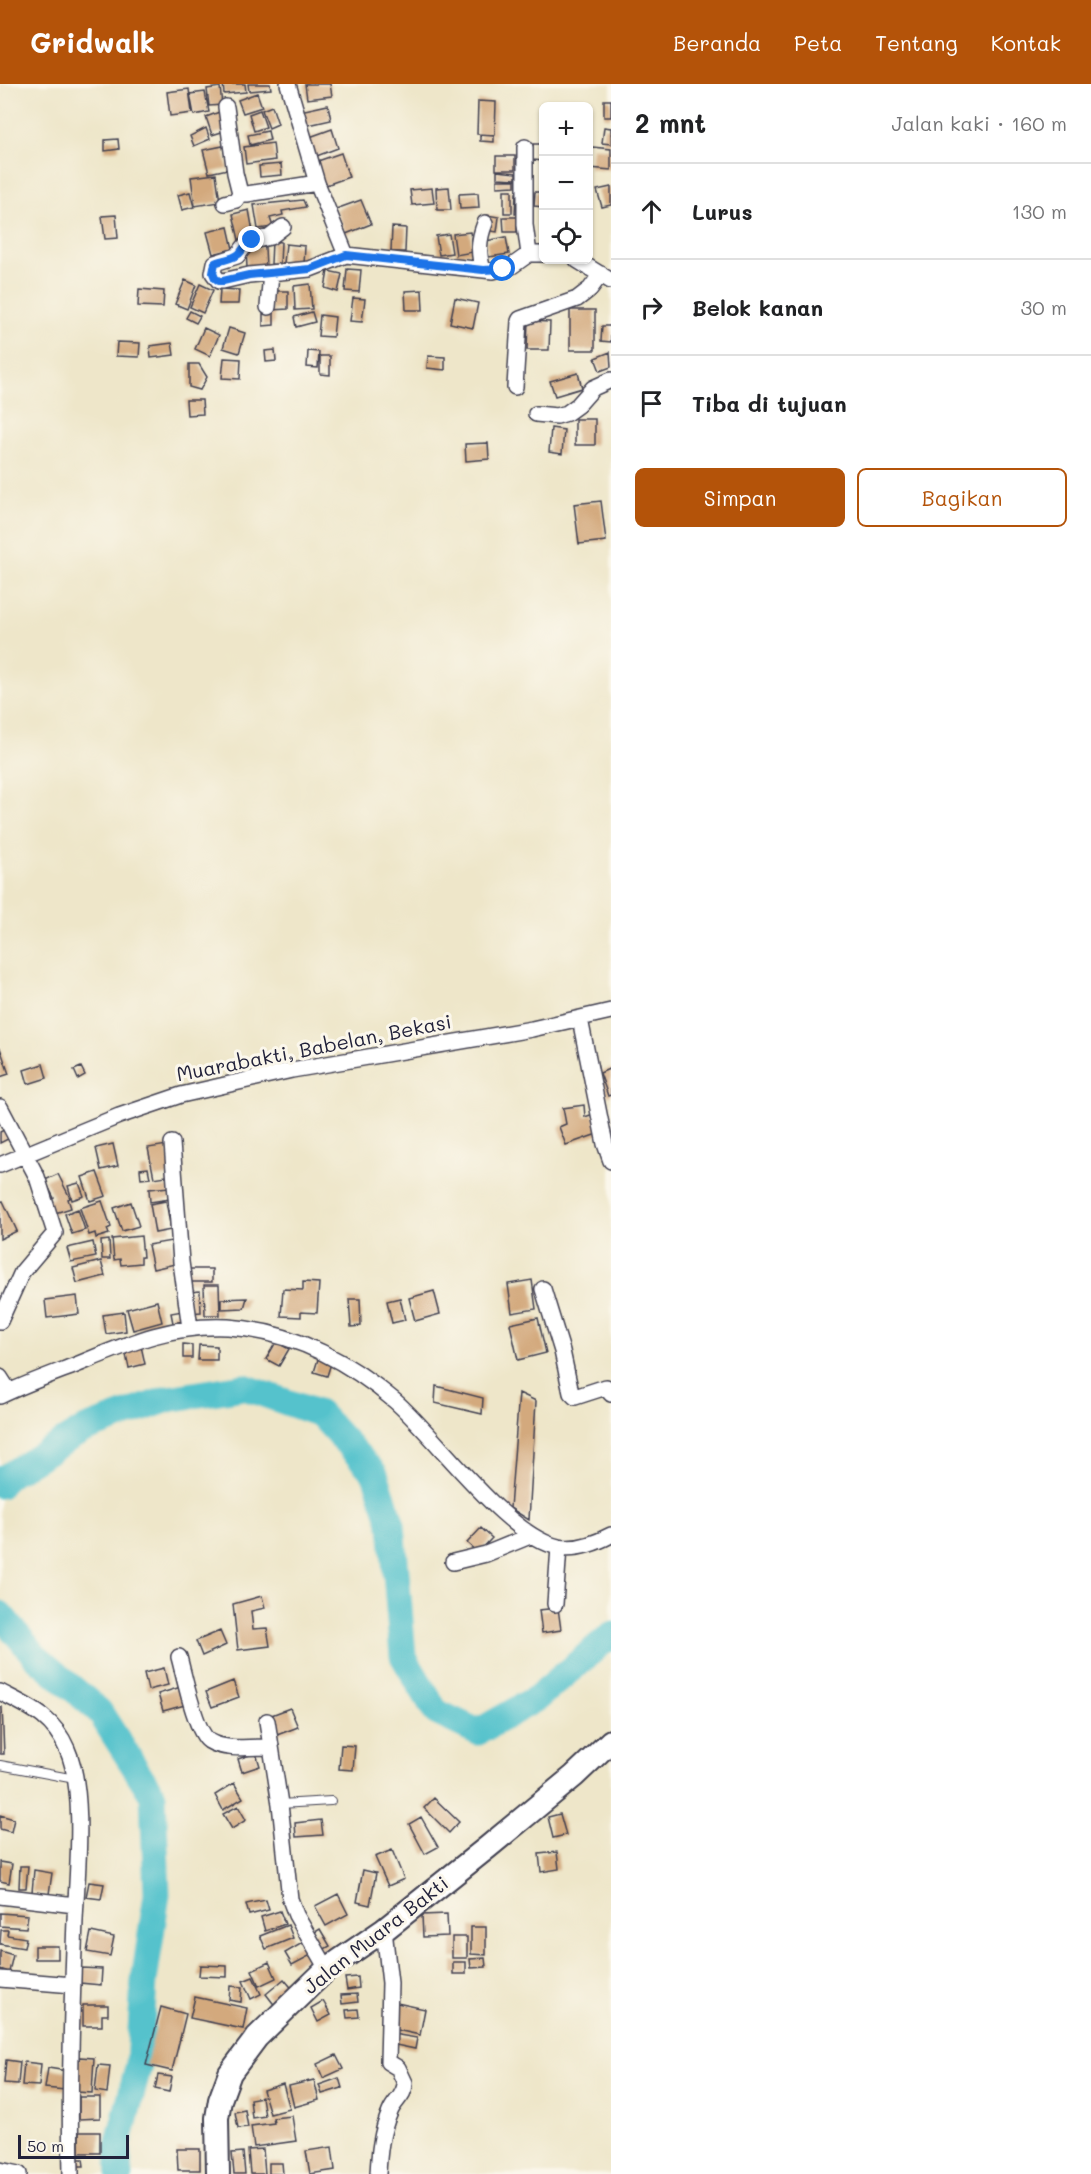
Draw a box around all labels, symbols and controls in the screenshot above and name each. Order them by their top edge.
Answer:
text: Gridwalk [30,24,155,60]
text: Beranda [673,29,761,56]
text: Peta [794,29,842,56]
text: Tentang [875,29,958,56]
text: Kontak [991,29,1061,56]
map controls [539,102,593,264]
button: + [539,102,593,156]
text: 2 mnt [635,106,706,140]
text: Jalan kaki · 160 m [892,110,1067,136]
button: − [539,156,593,210]
icon: ahead [635,195,668,228]
text: Lurus [692,197,753,226]
text: 130 m [1012,198,1067,224]
button: locate [539,210,593,264]
route end [238,226,264,252]
route start [489,255,515,281]
icon: right [635,291,668,324]
text: Belok kanan [692,293,823,322]
text: 30 m [1021,294,1067,320]
icon: arrive [635,387,668,420]
text: Tiba di tujuan [692,389,847,418]
button: Simpan [635,468,845,527]
button: Bagikan [857,468,1067,527]
street label: Muarabakti, Babelan, Bekasi [174,1008,454,1086]
street label: Jalan Muara Bakti [298,1869,453,1999]
scale bar [18,2132,129,2160]
text: 50 m [27,2135,64,2156]

